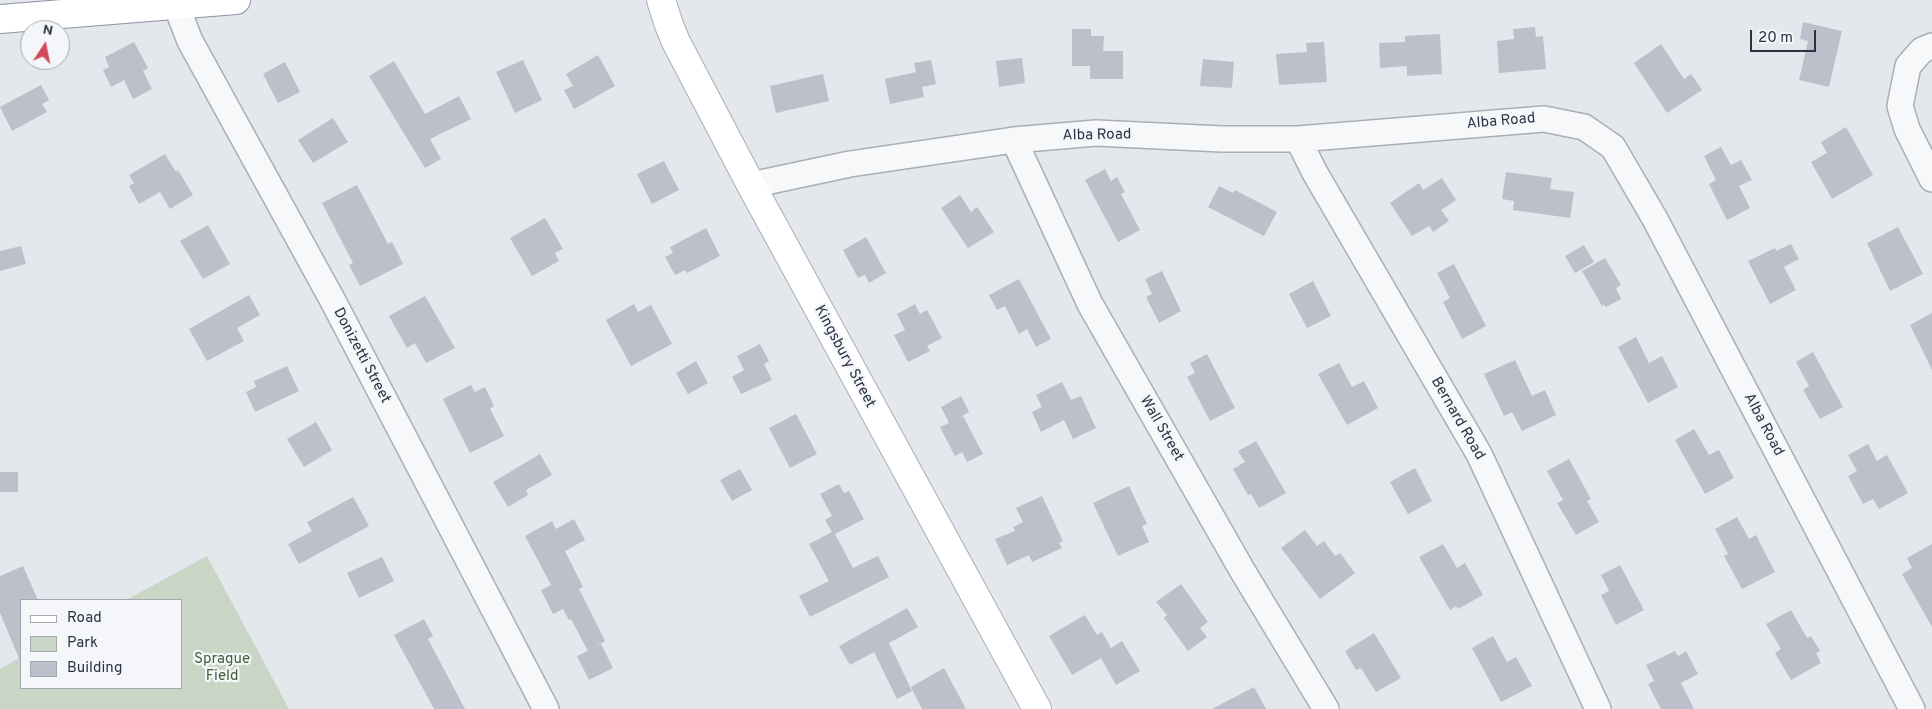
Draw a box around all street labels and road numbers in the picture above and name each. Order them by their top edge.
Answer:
street label: Alba Road [1466,110,1536,134]
street label: Alba Road [1062,126,1132,146]
street label: Kingsbury Street [809,303,879,411]
street label: Donizetti Street [328,305,394,407]
street label: Bernard Road [1426,374,1488,464]
street label: Alba Road [1739,390,1787,460]
street label: Wall Street [1135,393,1187,465]

